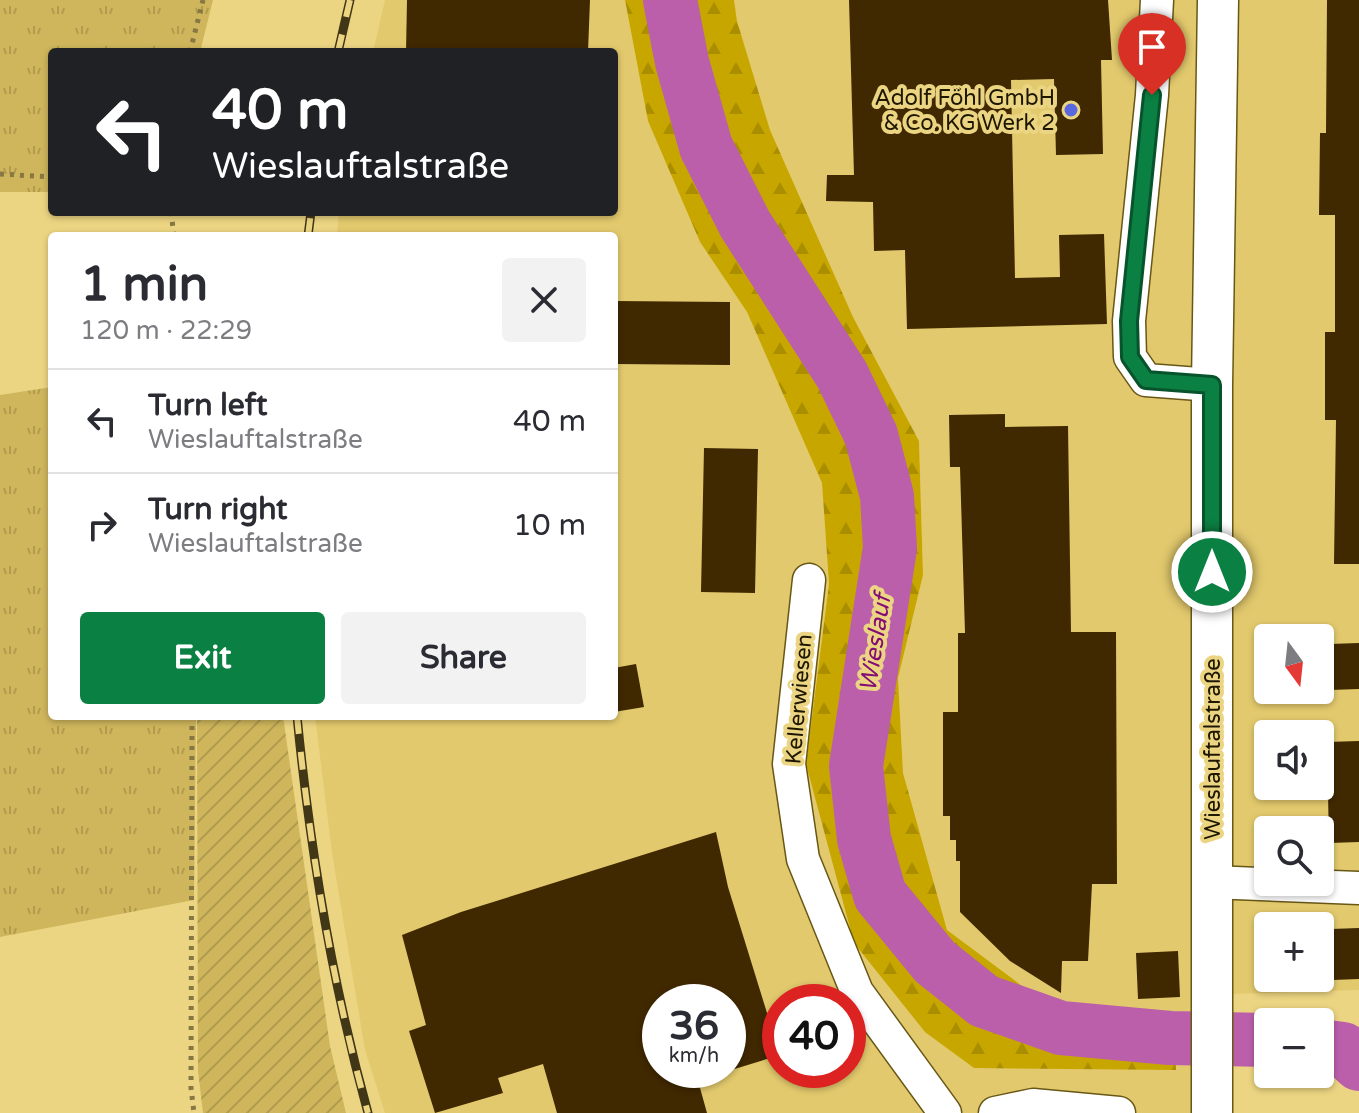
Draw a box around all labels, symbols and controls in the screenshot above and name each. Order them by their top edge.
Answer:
pin [1118,13,1186,95]
icon: arrive [1130,25,1174,69]
text: 40 m [212,77,348,144]
icon: left [80,80,184,184]
place label: Adolf Föhl GmbH & Co. KG Werk 2 [874,85,1055,136]
marker: Adolf Föhl GmbH & Co. KG Werk 2 [1062,101,1080,119]
text: Wieslauftalstraße [212,145,509,188]
text: 1 min [80,256,208,314]
button: close [502,258,586,342]
text: 120 m · 22:29 [80,315,252,346]
text: Turn left [148,387,267,424]
icon: left [80,399,124,443]
text: 40 m [513,403,586,440]
text: Wieslauftalstraße [148,424,363,455]
text: Turn right [148,491,288,528]
icon: right [80,503,124,547]
text: 10 m [513,507,586,544]
text: Wieslauftalstraße [148,528,363,559]
position arrow [1170,530,1254,614]
water label: Wieslauf [853,588,898,694]
button: Exit [80,612,325,704]
button: Share [341,612,586,704]
north arrow [1254,624,1334,704]
map controls [1254,624,1334,1088]
street label: Kellerwiesen [780,633,818,765]
street label: Wieslauftalstraße [1200,658,1226,840]
button: sound [1254,720,1334,800]
button: search [1254,816,1334,896]
button: + [1254,912,1334,992]
speed limit sign: 40 [762,984,866,1088]
text: 36 [669,1002,719,1050]
button: − [1254,1008,1334,1088]
text: km/h [669,1044,719,1068]

